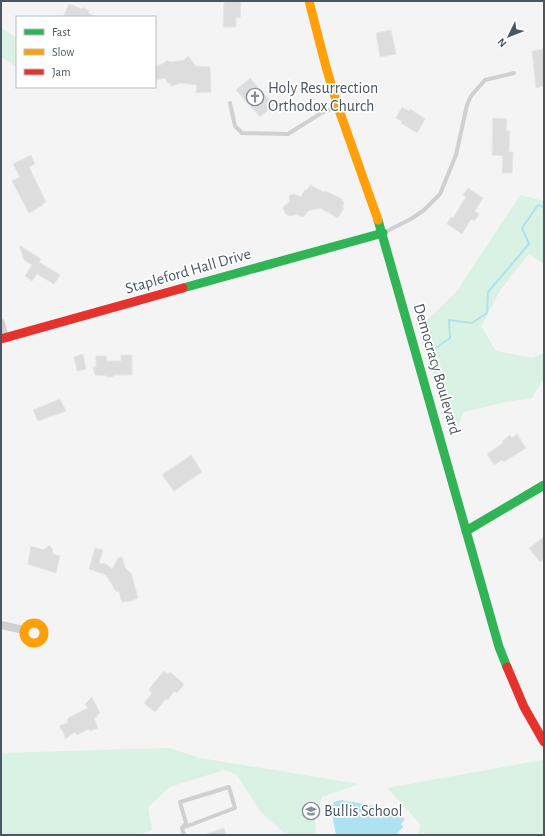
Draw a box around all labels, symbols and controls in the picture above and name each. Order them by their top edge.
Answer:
legend [16,16,156,88]
north arrow [489,16,529,56]
text: Fast [52,26,71,38]
text: N [495,36,509,49]
text: Slow [52,46,74,58]
text: Jam [52,66,71,78]
place label: Holy Resurrection Orthodox Church [268,80,378,114]
church icon: Holy Resurrection Orthodox Church [245,87,265,107]
street label: Stapleford Hall Drive [123,245,253,297]
street label: Democracy Boulevard [410,302,463,437]
school or university icon: Bullis School [301,801,321,821]
place label: Bullis School [324,803,402,819]

